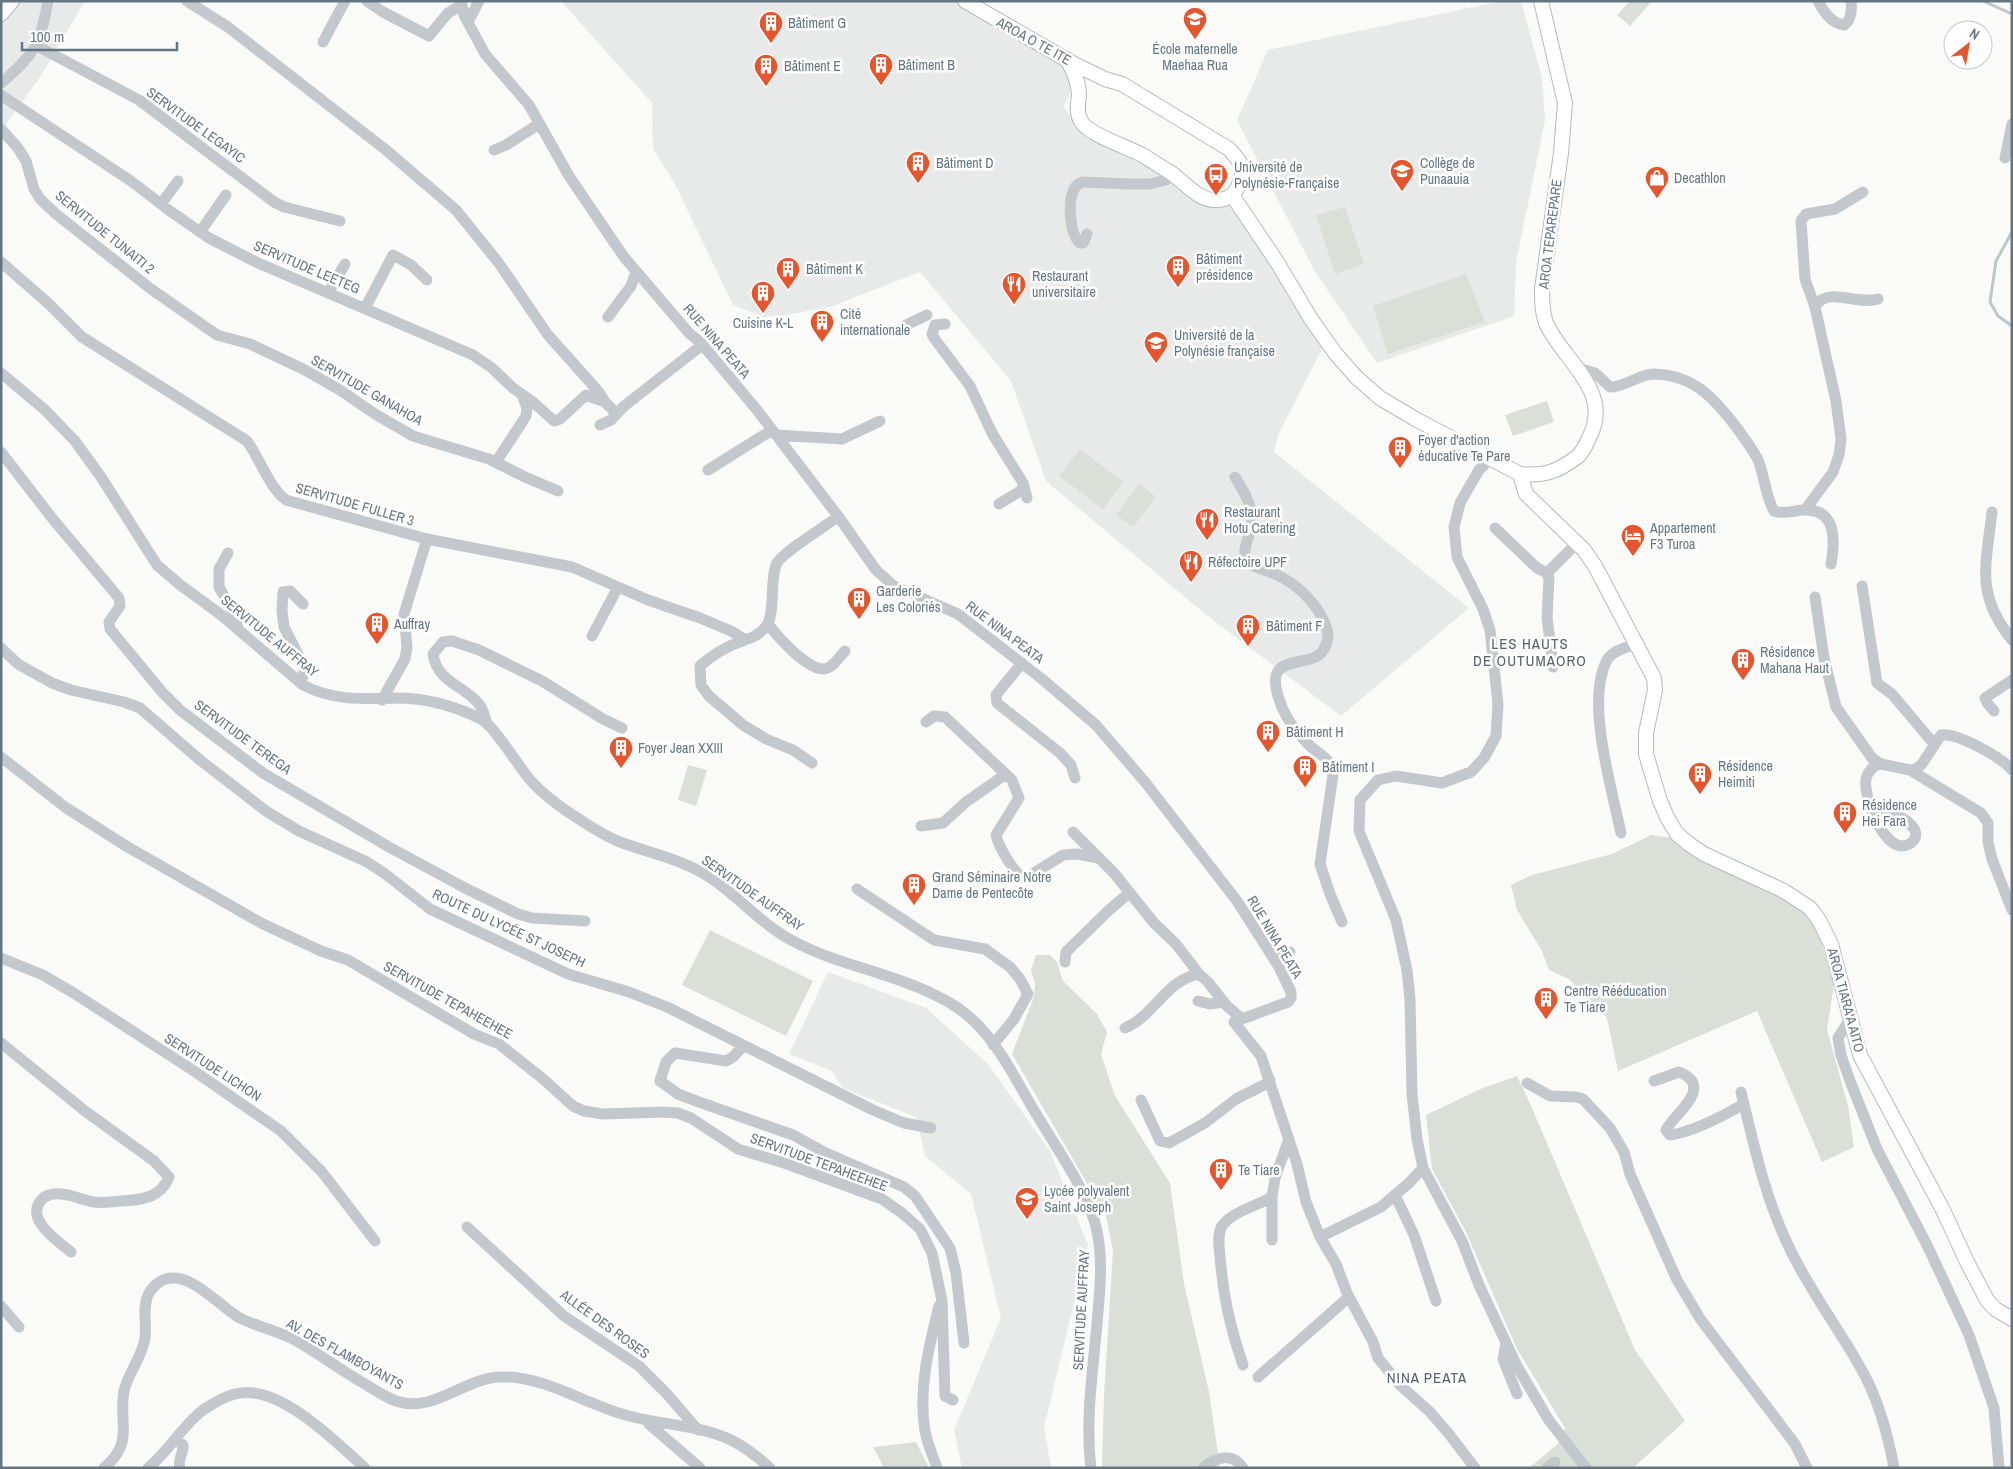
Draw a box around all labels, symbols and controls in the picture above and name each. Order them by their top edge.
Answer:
school or university icon: École maternelle Maehaa Rua [1182,6,1208,40]
building icon: Bâtiment G [758,10,784,44]
street label: AROA O TE ITE [993,13,1075,69]
place label: Bâtiment G [788,14,846,32]
scale bar [22,20,178,52]
north arrow [1943,20,1993,70]
text: N [1967,24,1983,44]
text: 100 m [30,26,64,47]
place label: École maternelle Maehaa Rua [1152,40,1238,74]
building icon: Bâtiment B [868,52,894,86]
building icon: Bâtiment E [753,53,779,87]
place label: Bâtiment B [898,56,955,74]
place label: Bâtiment E [784,57,841,75]
street label: SERVITUDE LEGAYIC [143,83,249,167]
building icon: Bâtiment D [905,150,931,184]
place label: Bâtiment D [936,154,993,172]
place label: Collège de Punaauia [1420,154,1475,188]
place label: Université de Polynésie-Française [1234,158,1339,192]
school or university icon: Collège de Punaauia [1389,158,1415,192]
bus stop icon: Université de Polynésie-Française [1203,162,1229,196]
shop icon: Decathlon [1644,165,1670,199]
place label: Decathlon [1674,169,1726,187]
street label: AROA TEPAREPARE [1534,178,1566,291]
street label: SERVITUDE TUNAITI 2 [52,186,158,278]
street label: SERVITUDE LEETEG [251,236,363,298]
place label: Bâtiment présidence [1196,250,1253,284]
building icon: Bâtiment présidence [1165,254,1191,288]
building icon: Bâtiment K [775,256,801,290]
place label: Bâtiment K [806,260,863,278]
place label: Restaurant universitaire [1032,267,1096,301]
restaurant icon: Restaurant universitaire [1001,271,1027,305]
building icon: Cuisine K-L [750,280,776,314]
street label: RUE NINA PEATA [680,300,755,382]
place label: Cité internationale [840,305,910,339]
building icon: Cité internationale [809,309,835,343]
place label: Cuisine K-L [733,314,794,332]
place label: Université de la Polynésie française [1174,326,1275,360]
school or university icon: Université de la Polynésie française [1143,330,1169,364]
street label: SERVITUDE GANAHOA [308,351,426,429]
place label: Foyer d'action éducative Te Pare [1418,431,1510,465]
building icon: Foyer d'action éducative Te Pare [1387,435,1413,469]
street label: SERVITUDE FULLER 3 [294,478,416,530]
place label: Restaurant Hotu Catering [1224,503,1296,537]
restaurant icon: Restaurant Hotu Catering [1194,507,1220,541]
place label: Appartement F3 Turoa [1649,519,1716,553]
hotel icon: Appartement F3 Turoa [1620,523,1646,557]
restaurant icon: Réfectoire UPF [1178,549,1204,583]
place label: Réfectoire UPF [1208,553,1287,571]
place label: Garderie Les Coloriés [876,582,941,616]
building icon: Garderie Les Coloriés [846,586,872,620]
street label: SERVITUDE AUFFRAY [217,591,323,681]
street label: RUE NINA PEATA [962,597,1048,667]
building icon: Auffray [364,611,390,645]
building icon: Bâtiment F [1235,613,1261,647]
place label: Auffray [393,615,430,633]
place label: Bâtiment F [1266,617,1322,635]
district label: LES HAUTS DE OUTUMAORO [1473,633,1587,671]
place label: Résidence Mahana Haut [1760,643,1829,677]
building icon: Résidence Mahana Haut [1730,647,1756,681]
street label: SERVITUDE TEREGA [191,696,295,778]
building icon: Bâtiment H [1255,719,1281,753]
place label: Bâtiment H [1286,723,1343,741]
building icon: Foyer Jean XXIII [608,735,634,769]
place label: Foyer Jean XXIII [638,739,723,757]
building icon: Bâtiment I [1292,754,1318,788]
place label: Résidence Heimiti [1718,757,1773,791]
place label: Bâtiment I [1322,758,1374,776]
building icon: Résidence Heimiti [1687,761,1713,795]
place label: Résidence Hei Fara [1862,796,1917,830]
building icon: Résidence Hei Fara [1832,800,1858,834]
street label: SERVITUDE AUFFRAY [698,851,808,935]
place label: Grand Séminaire Notre Dame de Pentecôte [932,868,1051,902]
building icon: Grand Séminaire Notre Dame de Pentecôte [901,872,927,906]
street label: ROUTE DU LYCÉE ST JOSEPH [430,885,588,971]
street label: RUE NINA PEATA [1243,892,1307,982]
street label: AROA TIARA'A AITO [1823,945,1869,1054]
street label: SERVITUDE TEPAHEEHEE [380,957,516,1043]
place label: Centre Rééducation Te Tiare [1564,982,1667,1016]
building icon: Centre Rééducation Te Tiare [1533,986,1559,1020]
street label: SERVITUDE LICHON [161,1029,265,1105]
street label: SERVITUDE TEPAHEEHEE [748,1129,890,1195]
building icon: Te Tiare [1208,1157,1234,1191]
place label: Te Tiare [1238,1161,1280,1179]
place label: Lycée polyvalent Saint Joseph [1044,1182,1129,1216]
school or university icon: Lycée polyvalent Saint Joseph [1014,1186,1040,1220]
street label: SERVITUDE AUFFRAY [1069,1249,1093,1371]
street label: ALLÉE DES ROSES [556,1285,653,1363]
street label: AV. DES FLAMBOYANTS [282,1314,407,1394]
district label: NINA PEATA [1387,1367,1467,1388]

